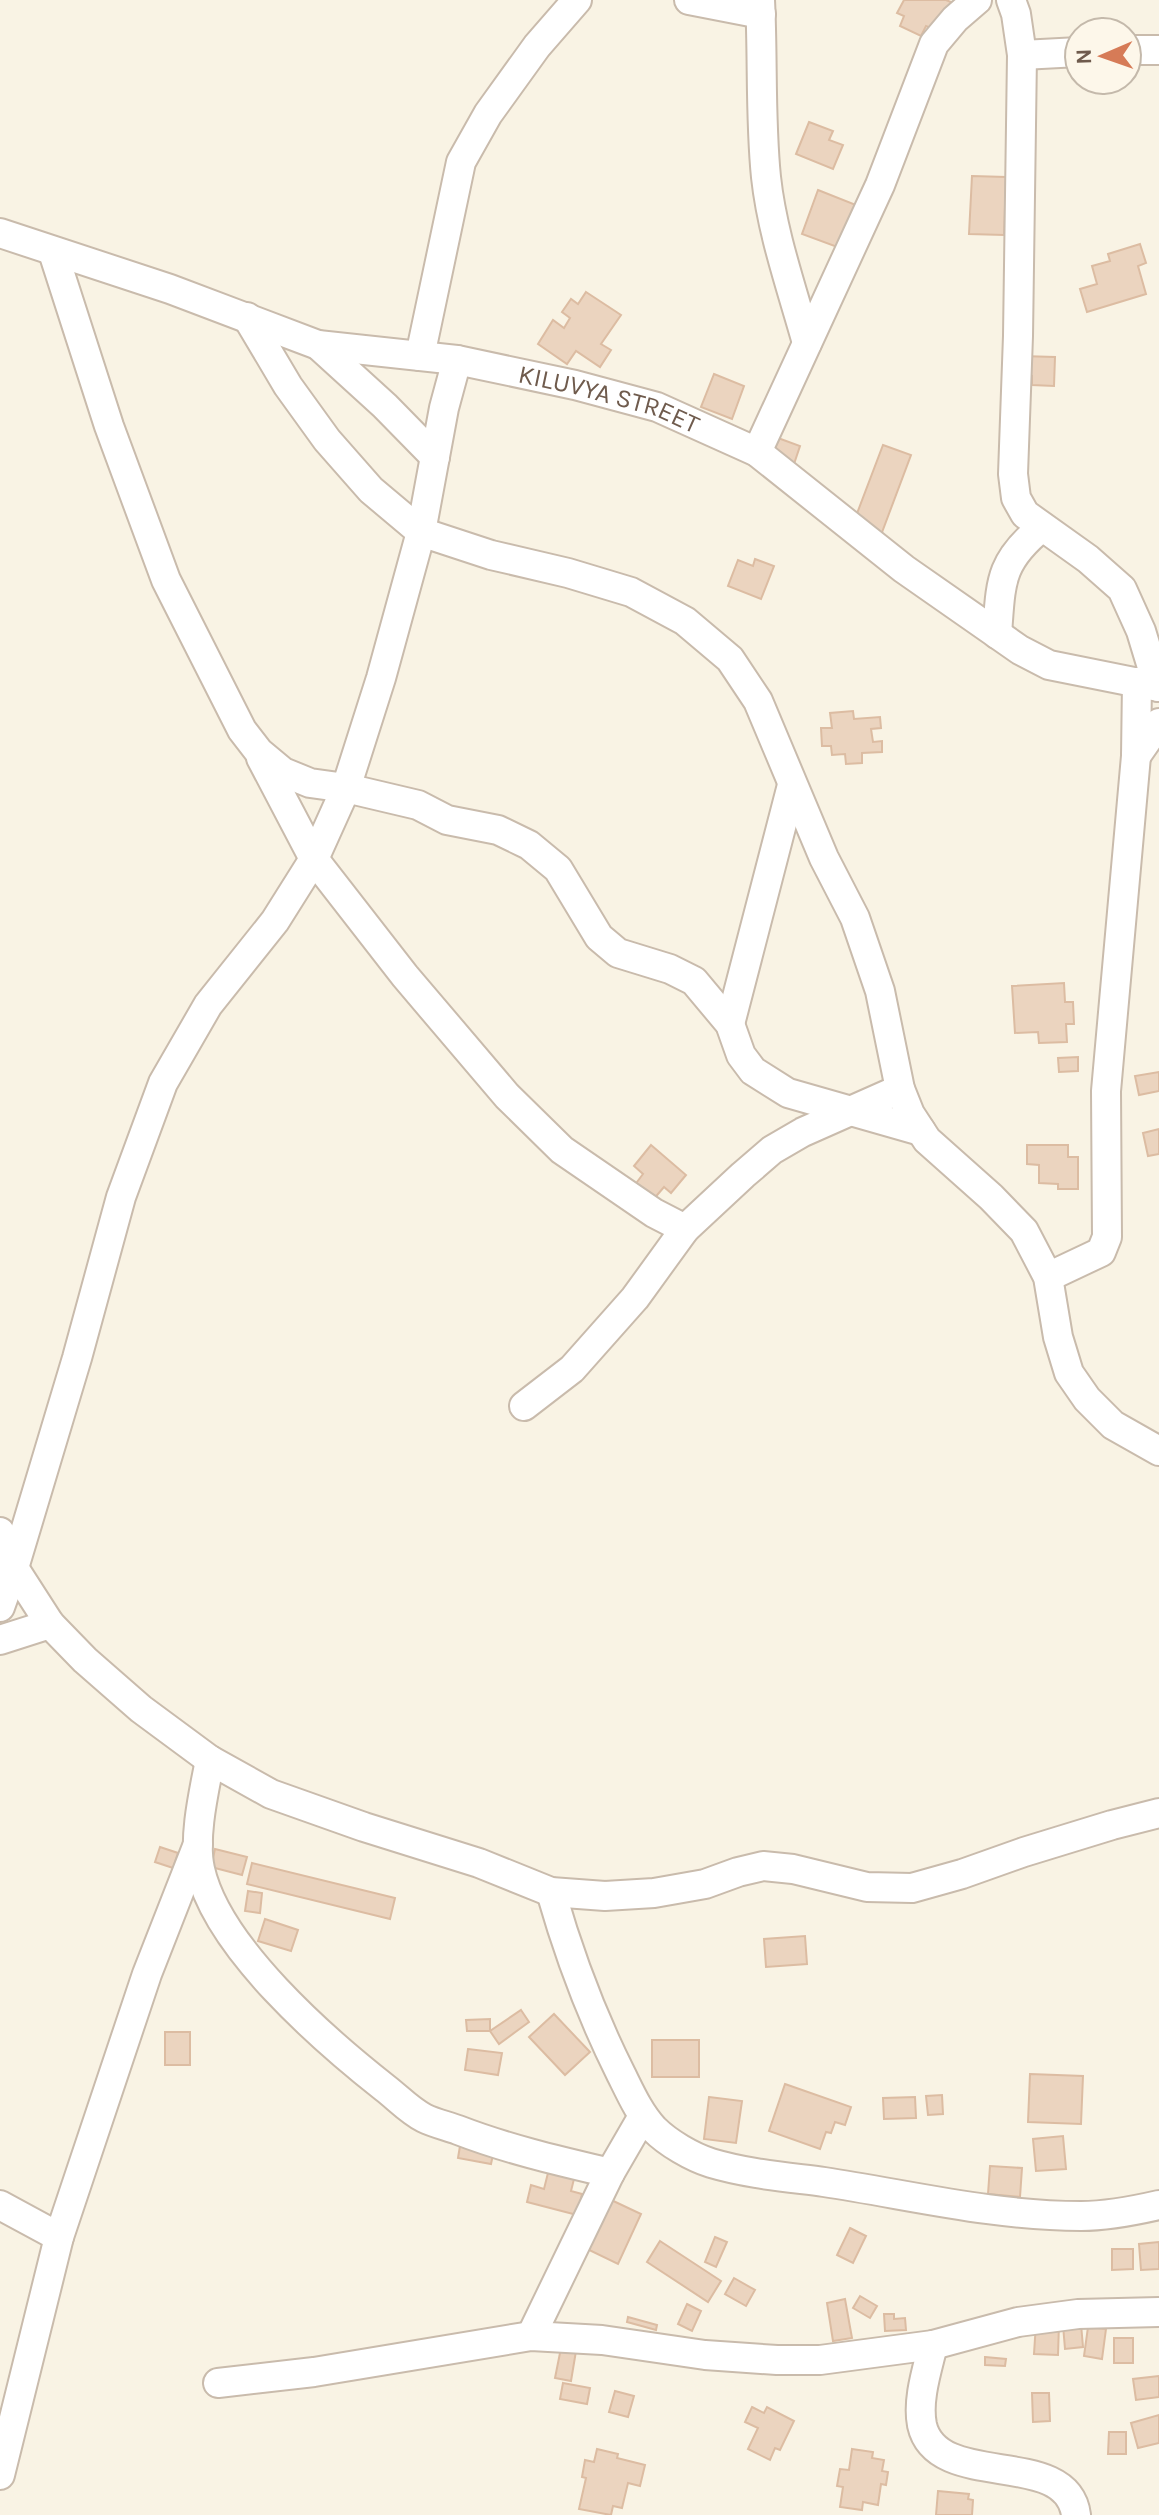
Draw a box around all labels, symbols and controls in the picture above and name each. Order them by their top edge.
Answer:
north arrow [1063,16,1143,96]
text: N [1071,48,1097,65]
street label: KILUVYA STREET [516,358,704,440]

